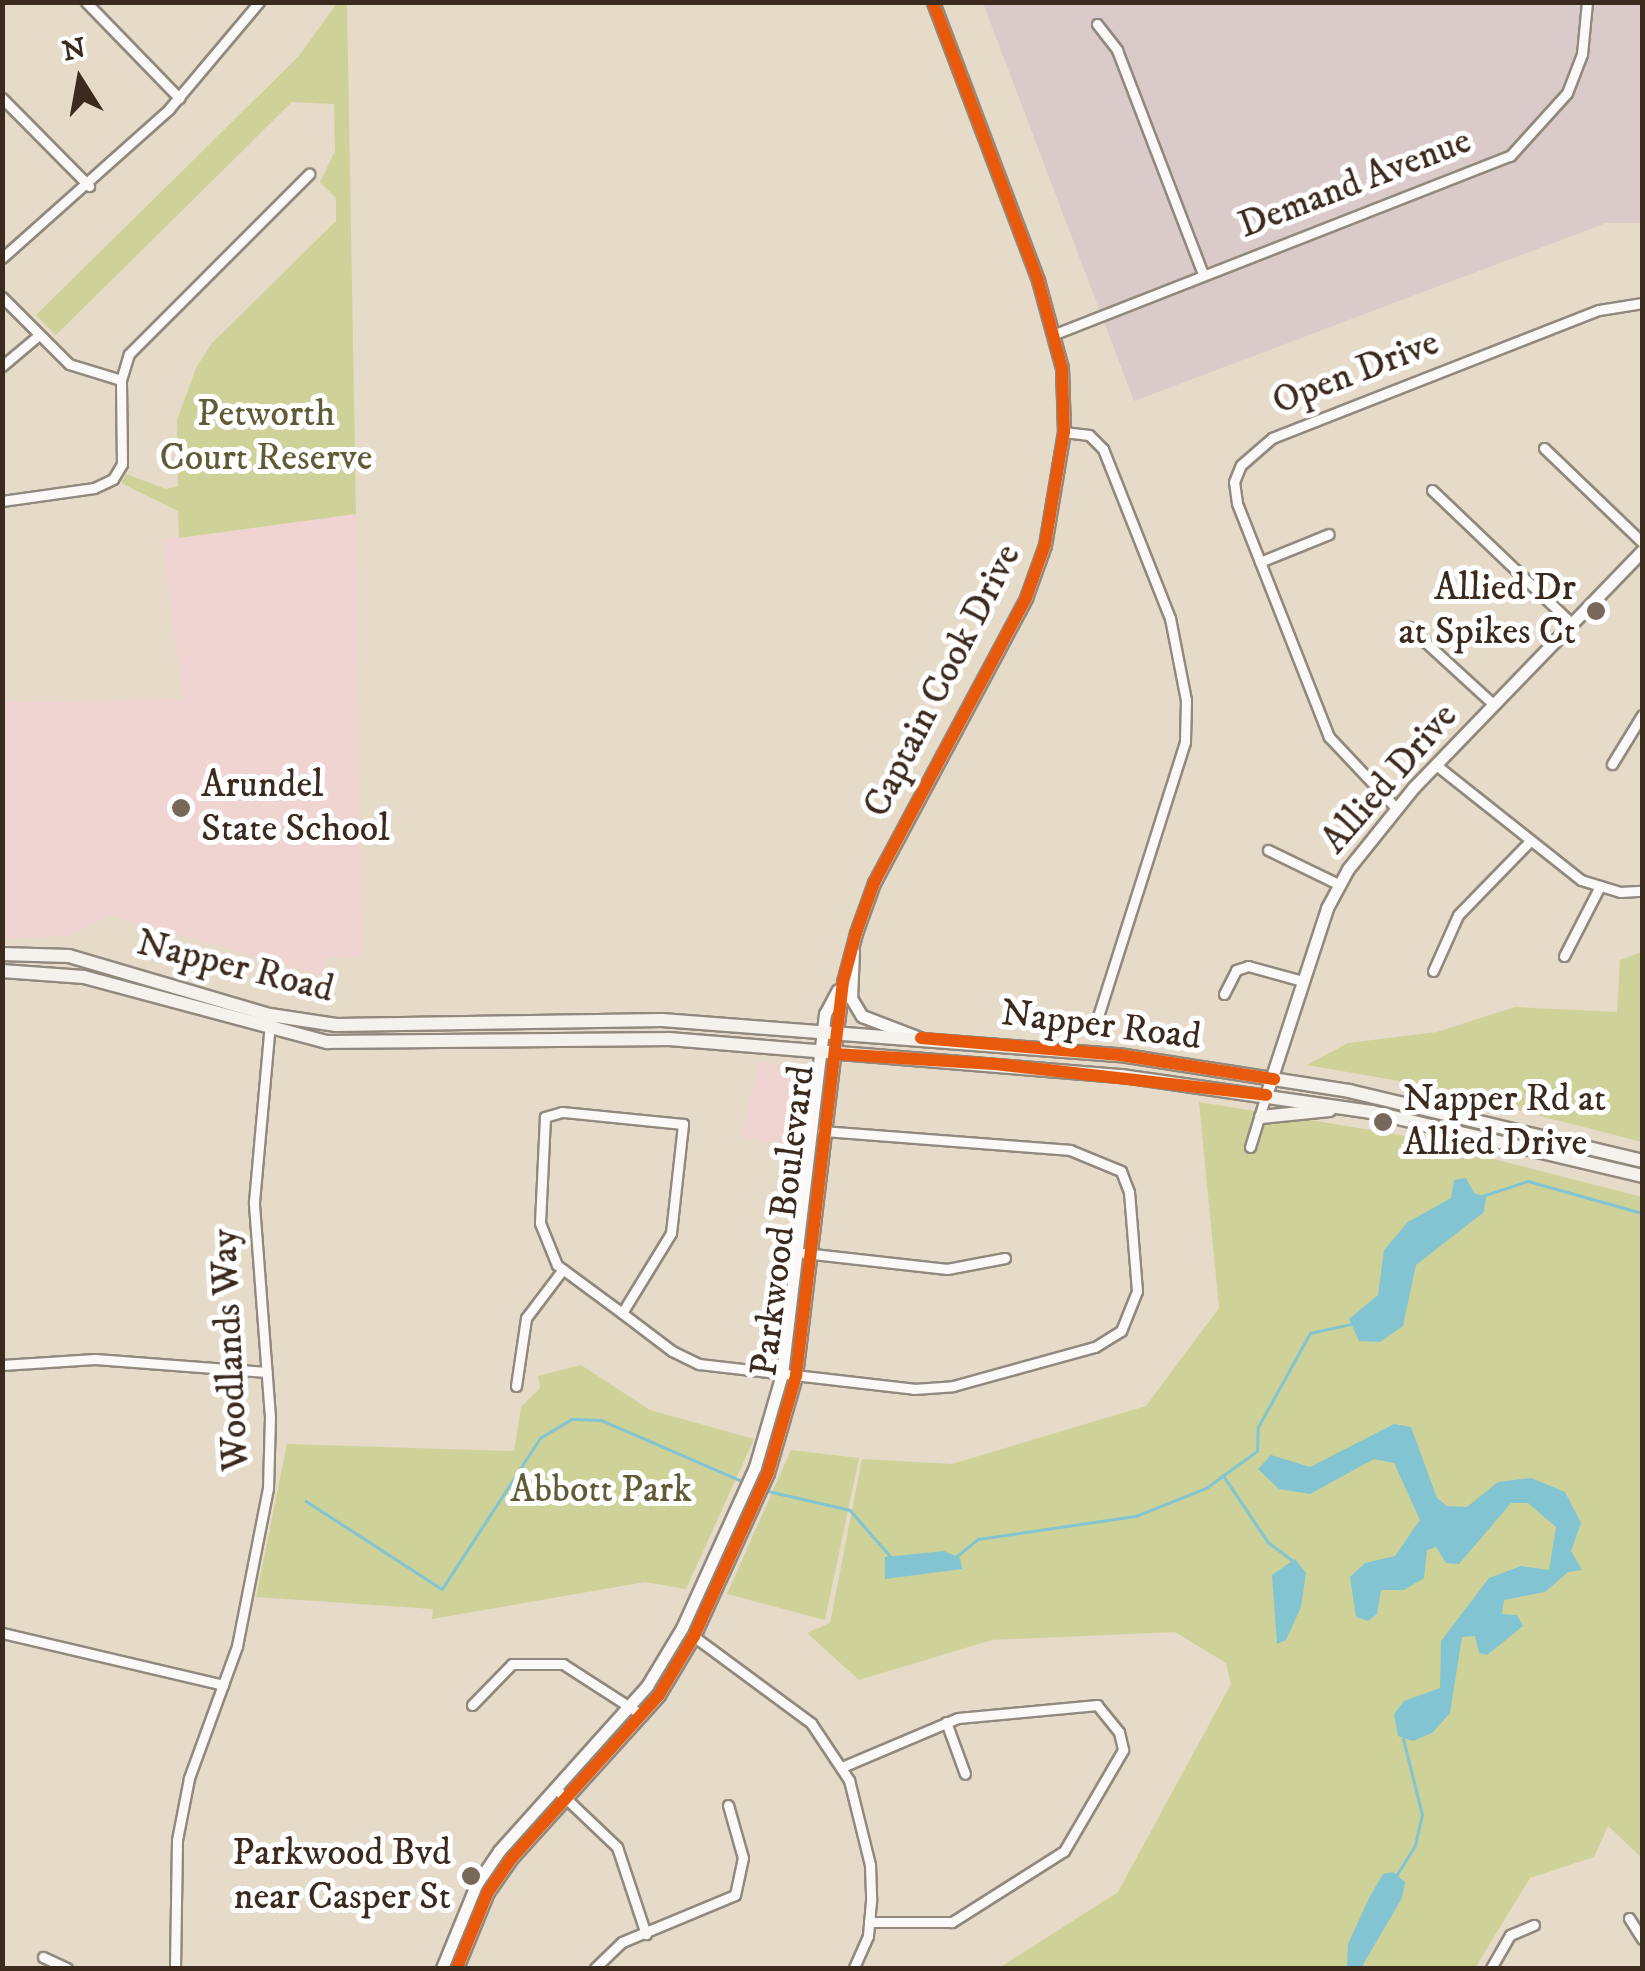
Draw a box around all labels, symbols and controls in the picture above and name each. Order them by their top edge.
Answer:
north arrow [30,30,130,130]
text: N [60,31,89,69]
street label: Demand Avenue [1232,119,1478,249]
street label: Open Drive [1266,320,1446,426]
park label: Petworth Court Reserve [160,392,372,482]
street label: Captain Cook Drive [855,537,1031,825]
place label: Allied Dr at Spikes Ct [1398,566,1576,656]
marker: Allied Dr at Spikes Ct [1585,600,1607,622]
street label: Allied Drive [1312,695,1468,863]
place label: Arundel State School [201,763,390,852]
marker: Arundel State School [170,797,192,819]
street label: Napper Road [132,921,338,1013]
street label: Napper Road [998,991,1204,1061]
street label: Parkwood Boulevard [742,1063,826,1379]
place label: Napper Rd at Allied Drive [1403,1077,1606,1166]
marker: Napper Rd at Allied Drive [1372,1111,1394,1133]
street label: Woodlands Way [202,1228,260,1472]
park label: Abbott Park [510,1468,692,1514]
place label: Parkwood Bvd near Casper St [232,1831,451,1920]
marker: Parkwood Bvd near Casper St [460,1865,482,1887]

